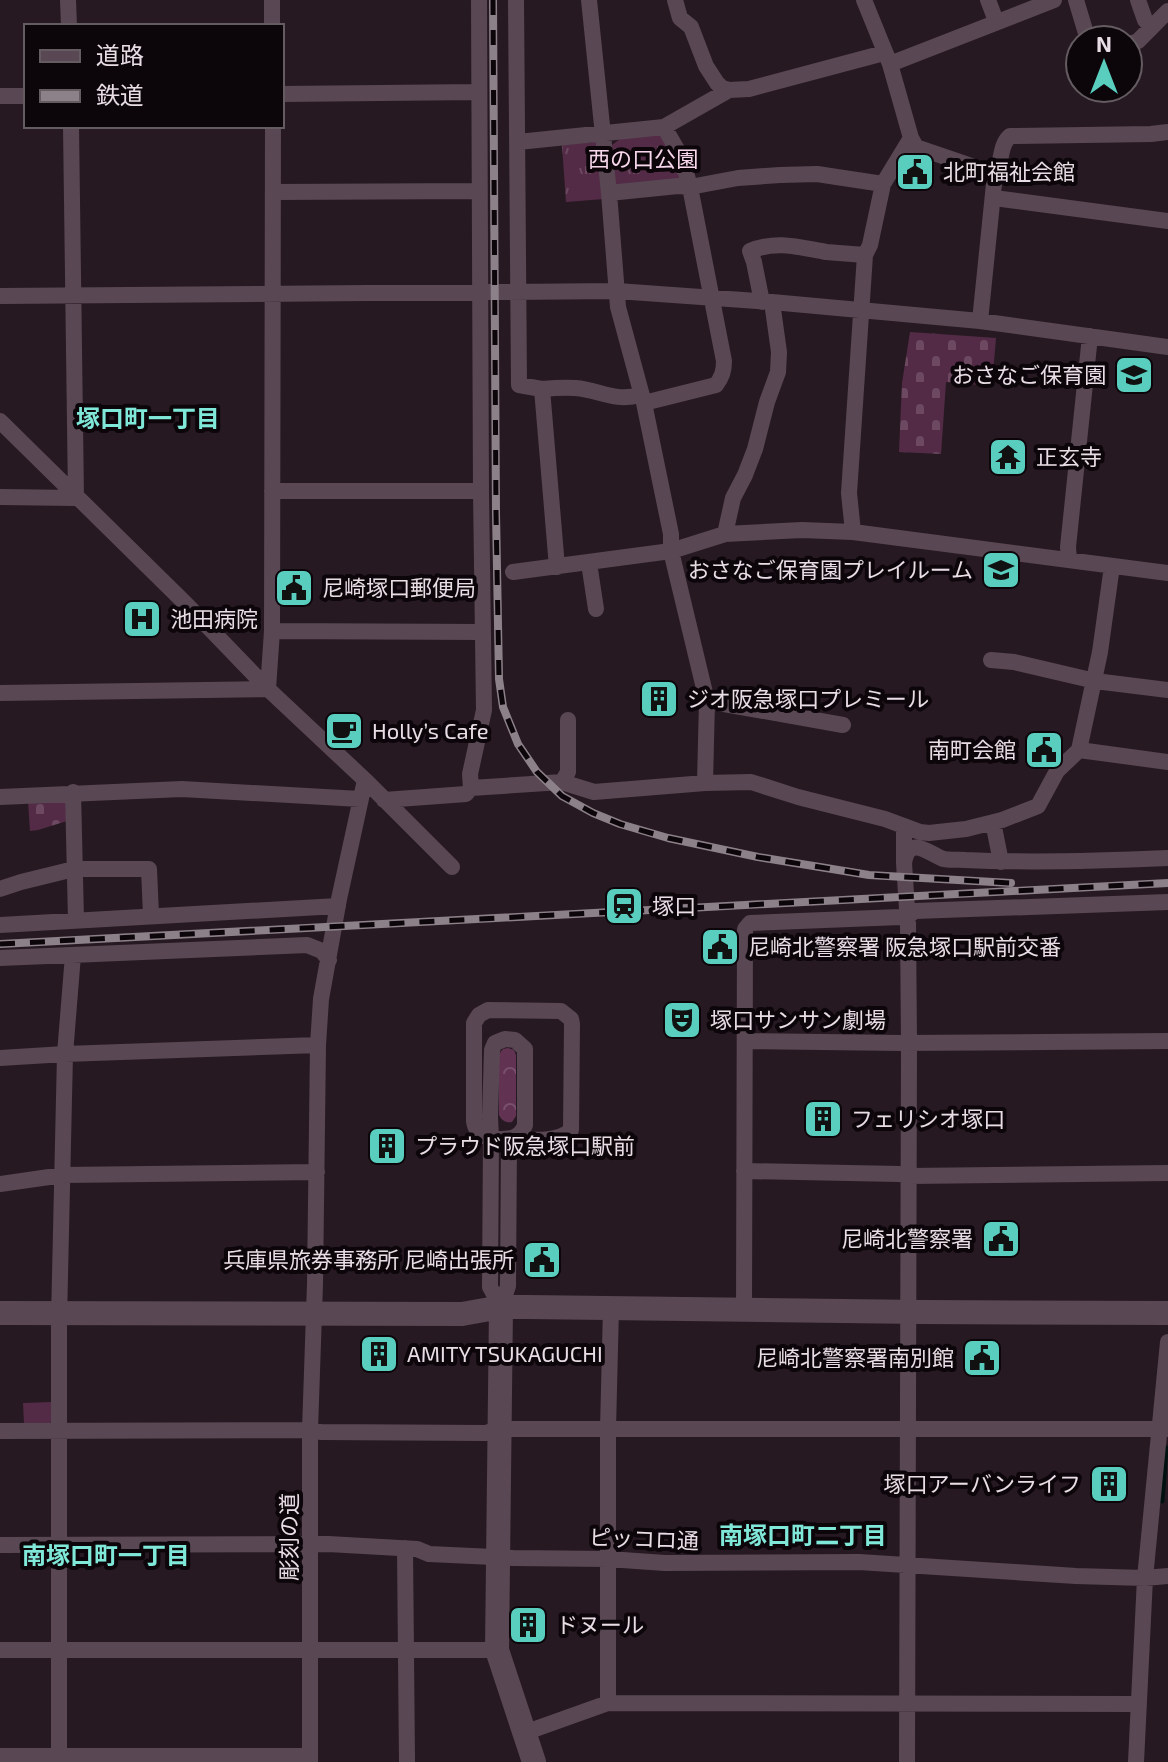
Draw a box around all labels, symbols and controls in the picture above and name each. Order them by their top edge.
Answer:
legend [24,24,284,128]
north arrow [1064,24,1144,104]
text: N [1096,30,1112,56]
text: 道路 [96,40,144,69]
text: 鉄道 [96,80,144,109]
park label: 西の口公園 [588,145,698,171]
public building icon: 北町福祉会館 [894,151,936,193]
place label: 北町福祉会館 [943,158,1075,184]
school or university icon: おさなご保育園 [1113,354,1155,396]
place label: おさなご保育園 [952,361,1106,387]
district label: 塚口町一丁目 [76,403,220,432]
temple icon: 正玄寺 [987,436,1029,478]
place label: 正玄寺 [1036,443,1102,469]
school or university icon: おさなご保育園プレイルーム [980,549,1022,591]
place label: おさなご保育園プレイルーム [688,556,973,582]
public building icon: 尼崎塚口郵便局 [273,567,315,609]
place label: 尼崎塚口郵便局 [322,574,476,600]
hospital icon: 池田病院 [121,598,163,640]
place label: 池田病院 [170,605,258,631]
building icon: ジオ阪急塚口プレミール [638,678,680,720]
place label: ジオ阪急塚口プレミール [687,685,929,711]
cafe icon: Holly’s Cafe [323,710,365,752]
place label: Holly’s Cafe [372,717,489,743]
public building icon: 南町会館 [1023,729,1065,771]
place label: 南町会館 [928,736,1016,762]
station icon: 塚口 [603,885,645,927]
place label: 塚口 [652,892,696,918]
public building icon: 尼崎北警察署 阪急塚口駅前交番 [699,926,741,968]
place label: 尼崎北警察署 阪急塚口駅前交番 [748,933,1061,959]
theatre icon: 塚口サンサン劇場 [661,999,703,1041]
place label: 塚口サンサン劇場 [710,1006,886,1032]
building icon: フェリシオ塚口 [802,1098,844,1140]
place label: フェリシオ塚口 [851,1105,1005,1131]
building icon: プラウド阪急塚口駅前 [366,1125,408,1167]
place label: プラウド阪急塚口駅前 [415,1132,635,1158]
public building icon: 尼崎北警察署 [980,1218,1022,1260]
place label: 尼崎北警察署 [841,1225,973,1251]
public building icon: 兵庫県旅券事務所 尼崎出張所 [521,1239,563,1281]
place label: 兵庫県旅券事務所 尼崎出張所 [223,1246,514,1272]
building icon: AMITY TSUKAGUCHI [358,1333,400,1375]
public building icon: 尼崎北警察署南別館 [961,1337,1003,1379]
place label: AMITY TSUKAGUCHI [407,1340,603,1366]
place label: 尼崎北警察署南別館 [756,1344,954,1370]
building icon: 塚口アーバンライフ [1088,1463,1130,1505]
place label: 塚口アーバンライフ [883,1470,1081,1496]
street label: 彫刻の道 [275,1493,301,1581]
district label: 南塚口町二丁目 [719,1520,887,1549]
street label: ピッコロ通 [589,1523,699,1553]
district label: 南塚口町一丁目 [22,1540,190,1569]
building icon: ドヌール [507,1604,549,1646]
place label: ドヌール [556,1611,644,1637]

